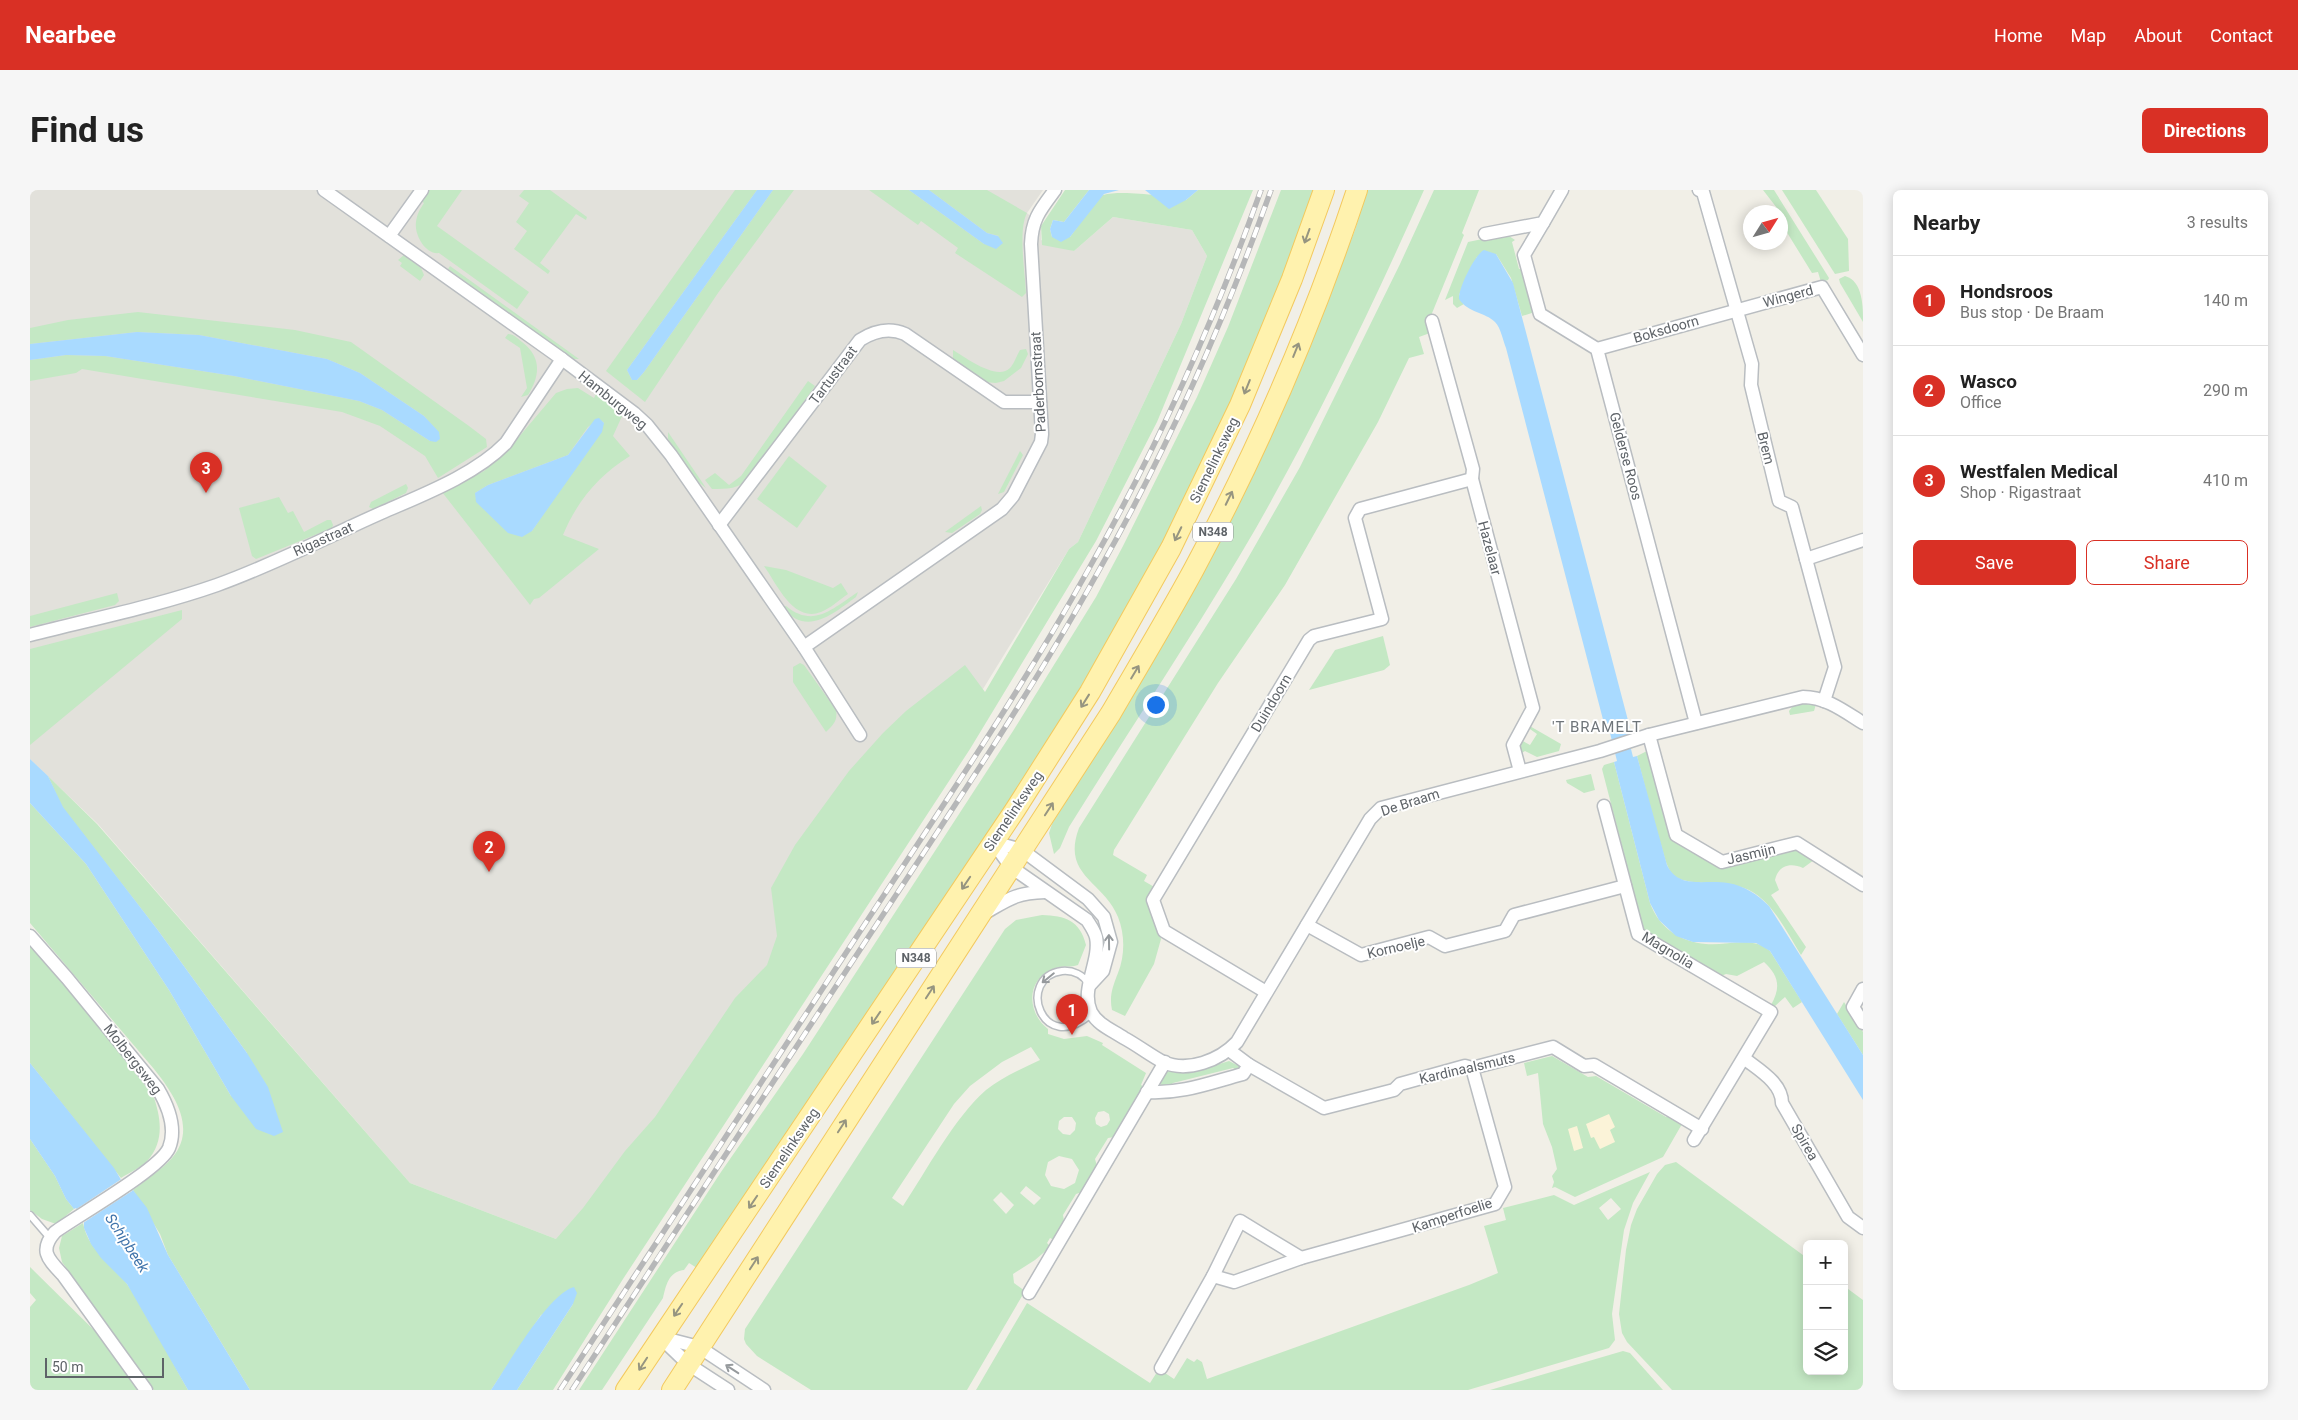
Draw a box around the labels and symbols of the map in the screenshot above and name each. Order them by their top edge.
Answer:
north arrow [1743,205,1788,250]
one-way arrow [1302,228,1311,243]
street label: Wingerd [1761,282,1815,310]
street label: Boksdoorn [1631,312,1701,346]
street label: Paderbornstraat [1027,331,1049,433]
street label: Tartustraat [806,342,860,407]
one-way arrow [1292,343,1302,358]
street label: Hamburgweg [575,367,651,433]
one-way arrow [1242,379,1252,394]
street label: Gelderse Roos [1607,410,1645,502]
street label: Siemelinksweg [1186,414,1242,506]
street label: Brem [1754,430,1778,466]
pin: 3 [190,452,222,493]
one-way arrow [1225,491,1234,506]
street label: Rigastraat [291,519,356,559]
street label: Hazelaar [1475,519,1505,577]
road number: N348 [1193,522,1233,542]
one-way arrow [1173,526,1182,541]
one-way arrow [1131,665,1141,679]
street label: Duindoorn [1248,671,1294,735]
your location [1143,692,1169,718]
one-way arrow [1079,693,1089,707]
district label: 'T BRAMELT [1552,718,1642,736]
street label: Siemelinksweg [980,768,1046,854]
street label: De Braam [1379,785,1441,819]
one-way arrow [1043,802,1054,816]
pin: 2 [473,831,505,872]
street label: Jasmijn [1725,841,1777,867]
one-way arrow [961,875,971,889]
street label: Magnolia [1639,928,1697,972]
street label: Kornoelje [1366,933,1426,961]
one-way arrow [1104,935,1114,951]
road number: N348 [896,948,936,968]
one-way arrow [1042,973,1055,984]
one-way arrow [925,985,935,999]
pin: 1 [1056,994,1088,1035]
one-way arrow [871,1011,881,1025]
street label: Molbergsweg [101,1021,165,1097]
street label: Kardinaalsmuts [1418,1049,1516,1087]
street label: Siemelinksweg [756,1105,822,1191]
one-way arrow [837,1120,847,1134]
street label: Spirea [1788,1121,1822,1163]
one-way arrow [747,1195,758,1209]
street label: Kamperfoelie [1410,1195,1494,1235]
water label: Schipbeek [101,1210,153,1276]
one-way arrow [749,1256,759,1270]
one-way arrow [673,1303,683,1317]
scale bar [45,1355,164,1378]
one-way arrow [638,1356,648,1370]
one-way arrow [725,1363,739,1373]

